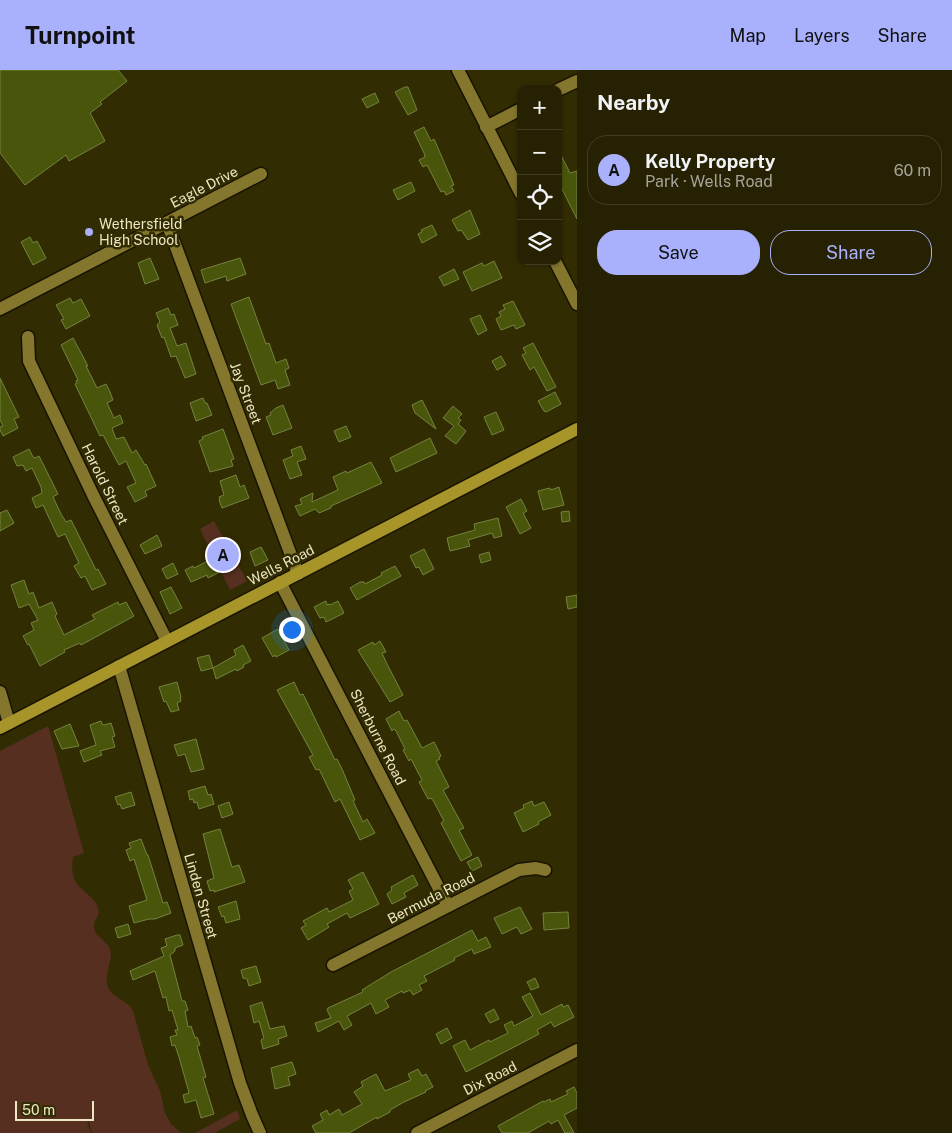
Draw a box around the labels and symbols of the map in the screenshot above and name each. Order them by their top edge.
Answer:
street label: Eagle Drive [168,163,241,211]
place label: Wethersfield High School [99,216,182,248]
marker: Wethersfield High School [83,226,95,238]
street label: Jay Street [227,360,265,426]
street label: Harold Street [78,441,132,527]
pin: A [207,536,239,574]
street label: Wells Road [245,541,317,589]
your location [279,617,305,643]
street label: Sherburne Road [347,686,409,788]
street label: Linden Street [181,851,221,941]
street label: Bermuda Road [385,869,477,927]
street label: Dix Road [461,1058,519,1098]
scale bar [15,1098,94,1121]

